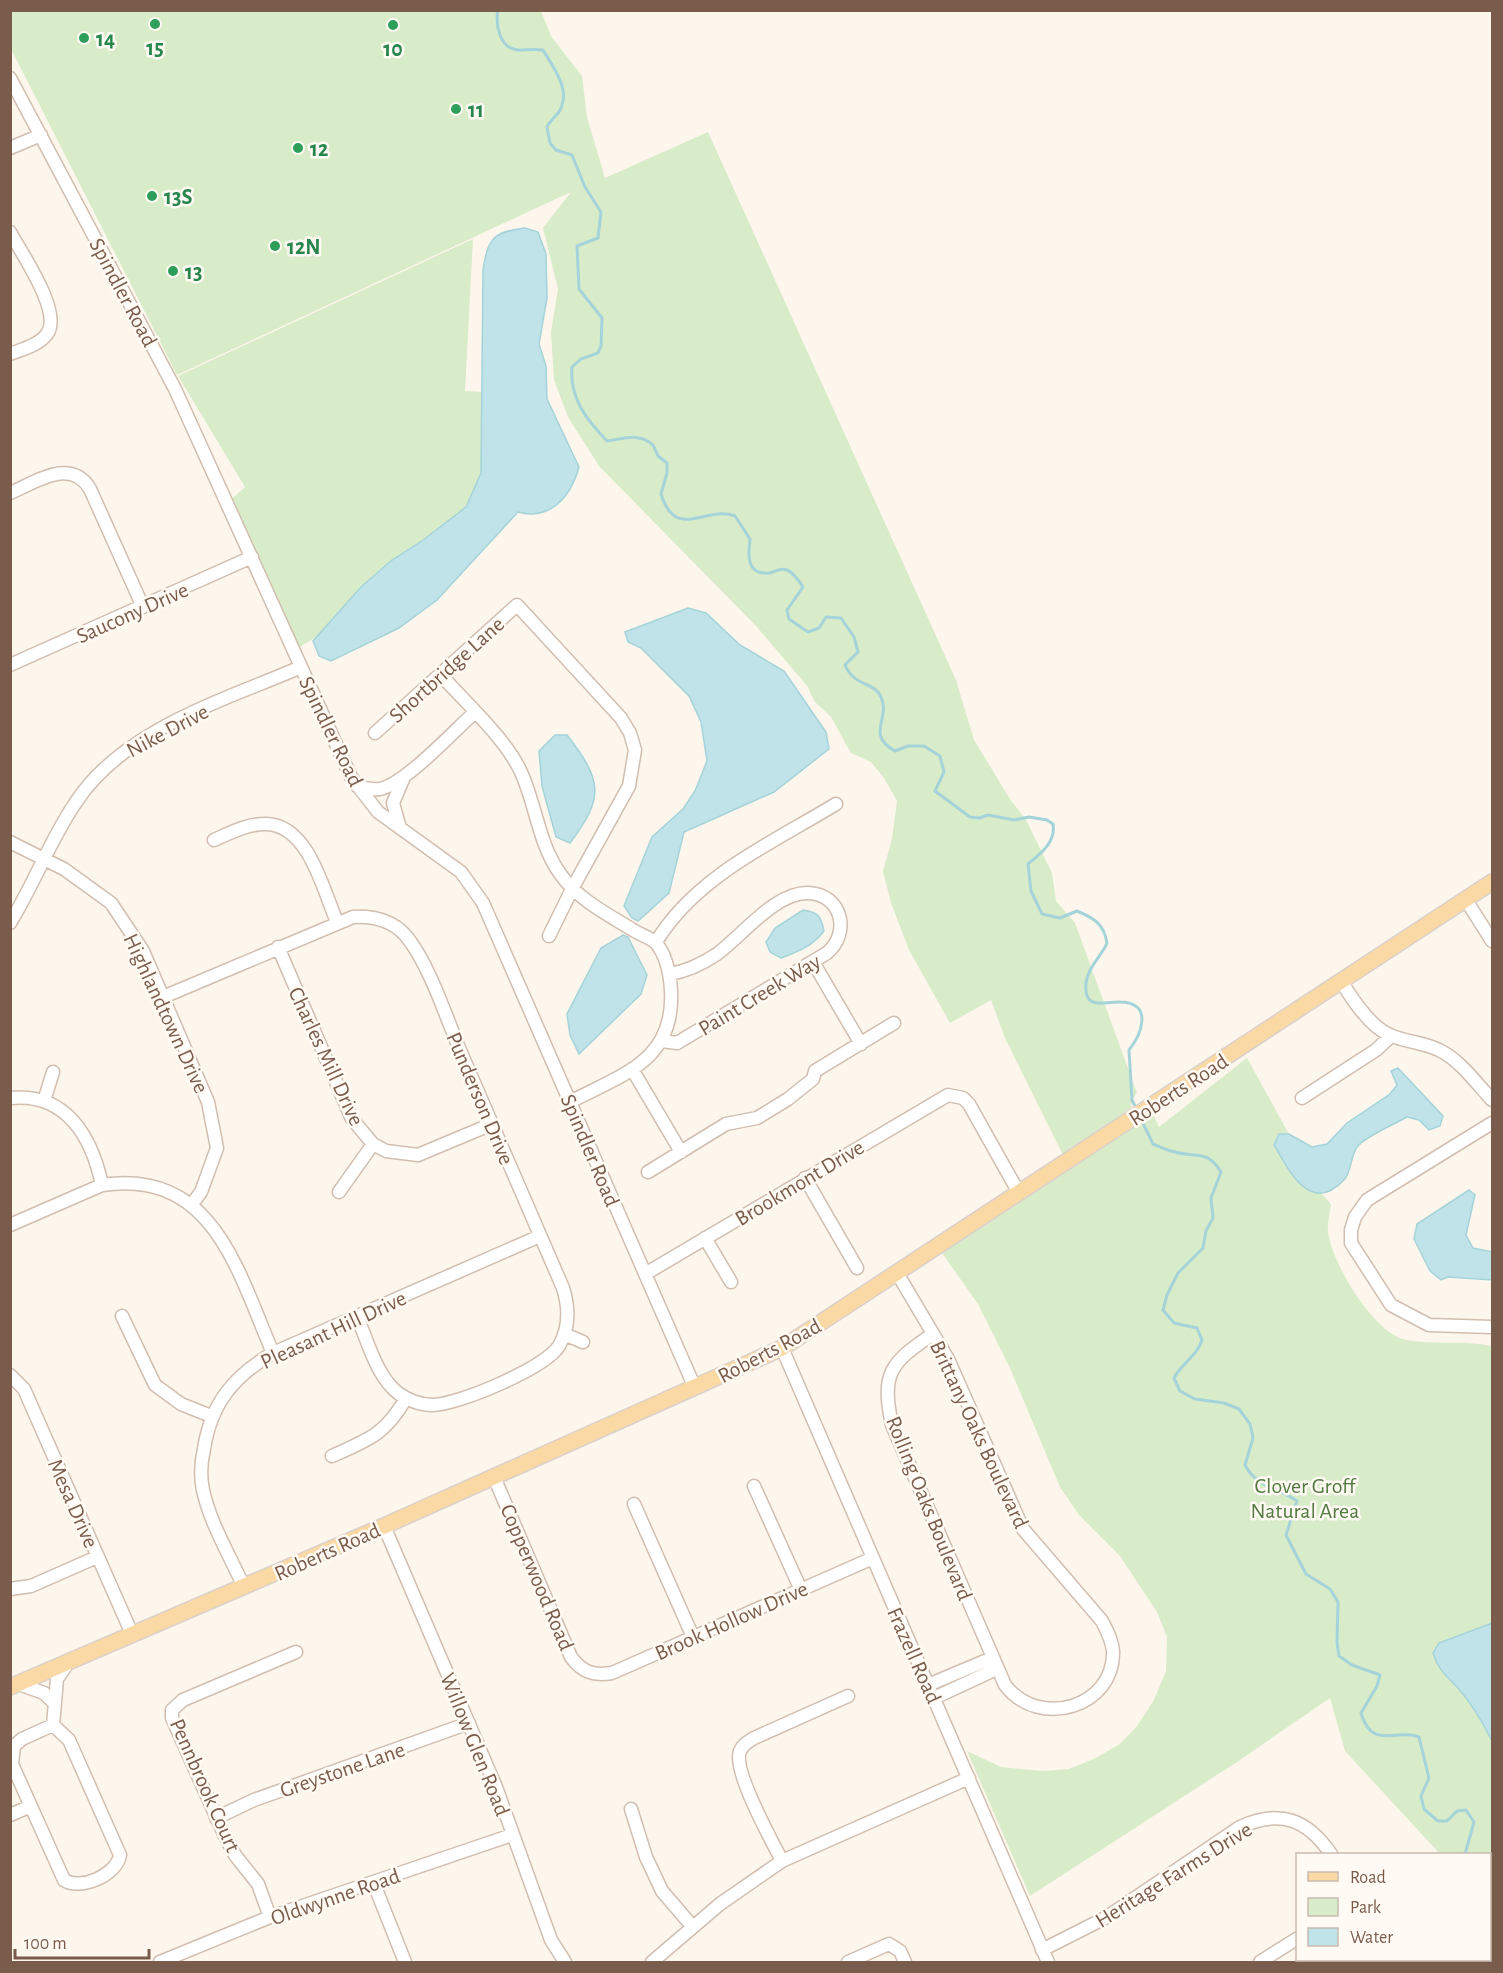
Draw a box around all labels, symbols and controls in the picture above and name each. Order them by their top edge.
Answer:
marker: 15 [148,17,162,31]
marker: 10 [386,18,400,32]
place label: 14 [96,28,115,50]
marker: 14 [77,31,91,45]
place label: 15 [146,37,164,59]
place label: 10 [383,38,403,60]
place label: 11 [468,99,484,121]
marker: 11 [449,102,463,116]
place label: 12 [310,138,328,160]
marker: 12 [291,141,305,155]
place label: 13S [164,186,192,208]
marker: 13S [145,189,159,203]
street label: Spindler Road [85,234,161,350]
place label: 12N [287,236,321,258]
marker: 12N [268,239,282,253]
place label: 13 [185,261,202,283]
marker: 13 [166,264,180,278]
street label: Saucony Drive [73,578,192,647]
street label: Shortbridge Lane [385,613,508,727]
street label: Spindler Road [295,673,367,790]
street label: Nike Drive [123,700,212,762]
street label: Highlandtown Drive [119,930,213,1097]
street label: Paint Creek Way [695,950,825,1040]
street label: Charles Mill Drive [284,984,368,1129]
street label: Punderson Drive [442,1029,518,1168]
street label: Roberts Road [1125,1050,1232,1130]
street label: Spindler Road [557,1091,624,1210]
street label: Brookmont Drive [731,1136,868,1230]
street label: Pleasant Hill Drive [257,1287,410,1373]
street label: Roberts Road [714,1315,825,1387]
street label: Brittany Oaks Boulevard [926,1337,1032,1532]
street label: Rolling Oaks Boulevard [882,1413,976,1604]
street label: Mesa Drive [44,1456,102,1551]
park label: Clover Groff Natural Area [1251,1475,1359,1522]
street label: Copperwood Road [496,1501,578,1654]
street label: Roberts Road [271,1519,384,1585]
street label: Brook Hollow Drive [652,1577,811,1665]
street label: Frazell Road [883,1604,945,1707]
street label: Willow Glen Road [436,1670,514,1819]
street label: Pennbrook Court [166,1715,244,1855]
street label: Greystone Lane [277,1738,408,1802]
street label: Heritage Farms Drive [1091,1818,1256,1932]
legend [1296,1853,1491,1961]
street label: Oldwynne Road [268,1865,403,1929]
text: Road [1350,1869,1386,1887]
text: Park [1350,1899,1382,1917]
scale bar [15,1922,148,1960]
text: Water [1350,1929,1393,1947]
text: 100 m [24,1935,67,1953]

